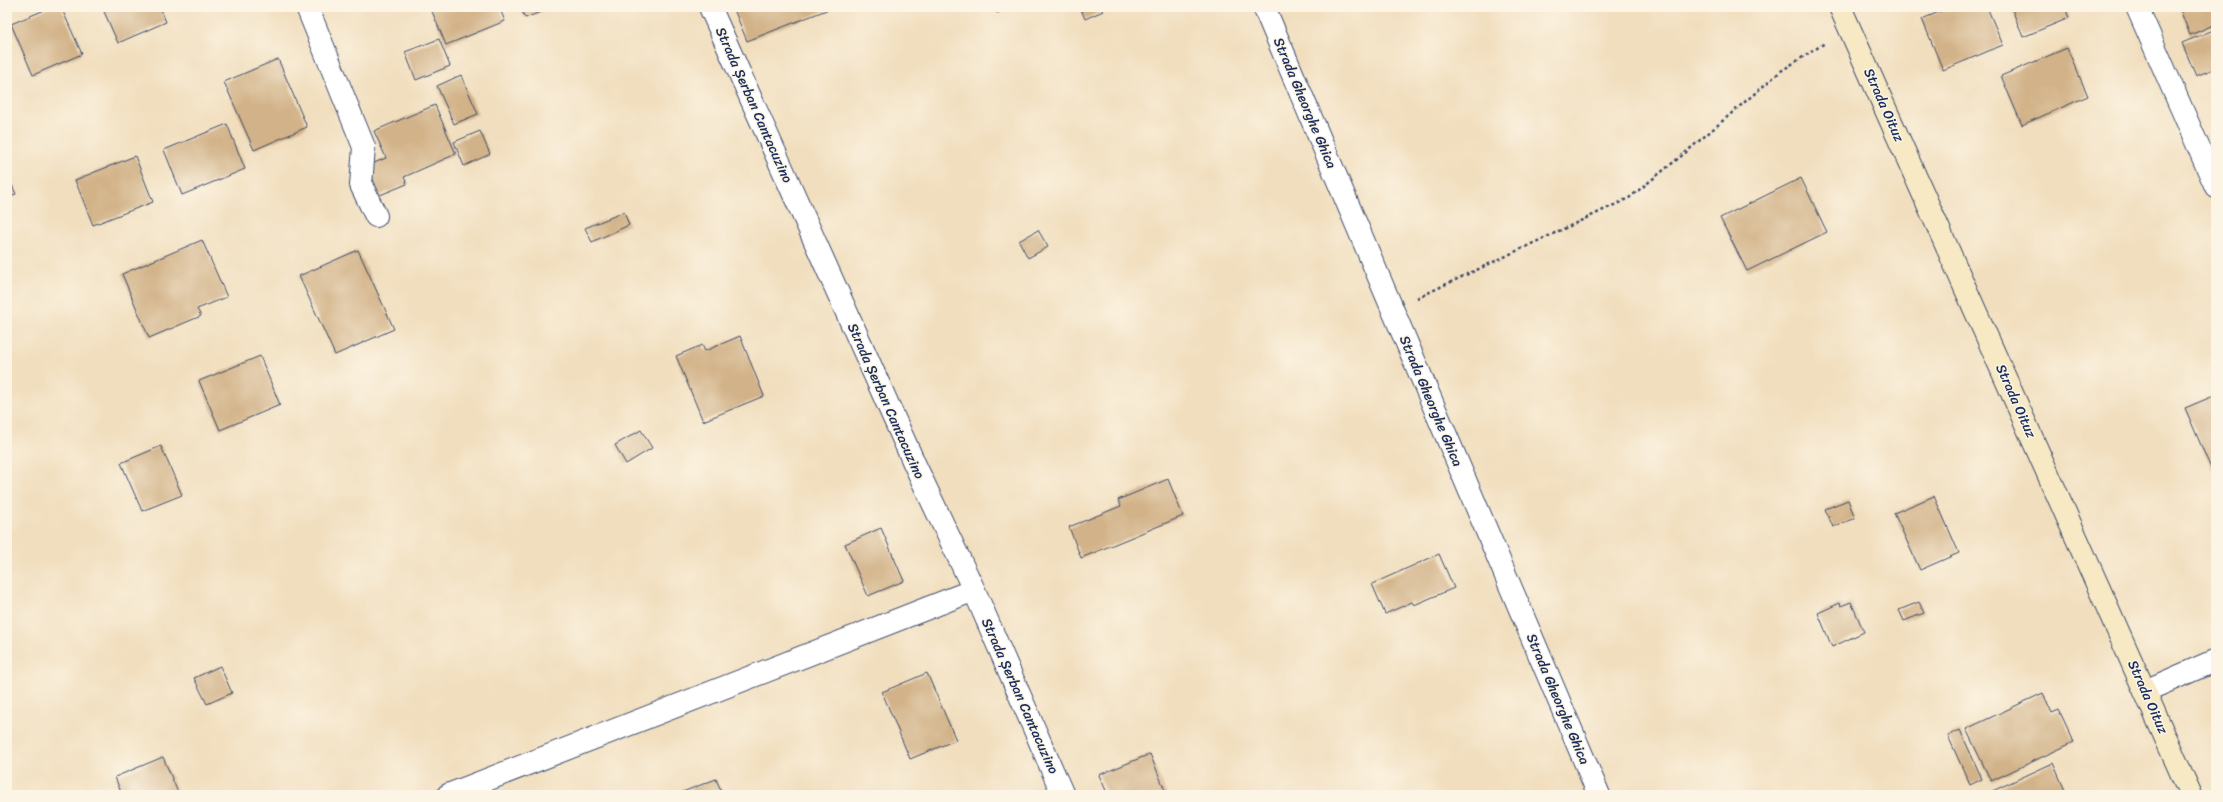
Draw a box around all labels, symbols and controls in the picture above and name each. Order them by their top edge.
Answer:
street label: Strada Șerban Cantacuzino [708,23,800,187]
street label: Strada Gheorghe Ghica [1266,33,1344,173]
street label: Strada Oituz [1857,64,1912,146]
street label: Strada Șerban Cantacuzino [840,319,932,483]
street label: Strada Gheorghe Ghica [1392,331,1470,471]
street label: Strada Oituz [1989,360,2044,442]
street label: Strada Șerban Cantacuzino [974,614,1066,778]
street label: Strada Gheorghe Ghica [1519,629,1597,769]
street label: Strada Oituz [2121,656,2176,738]

